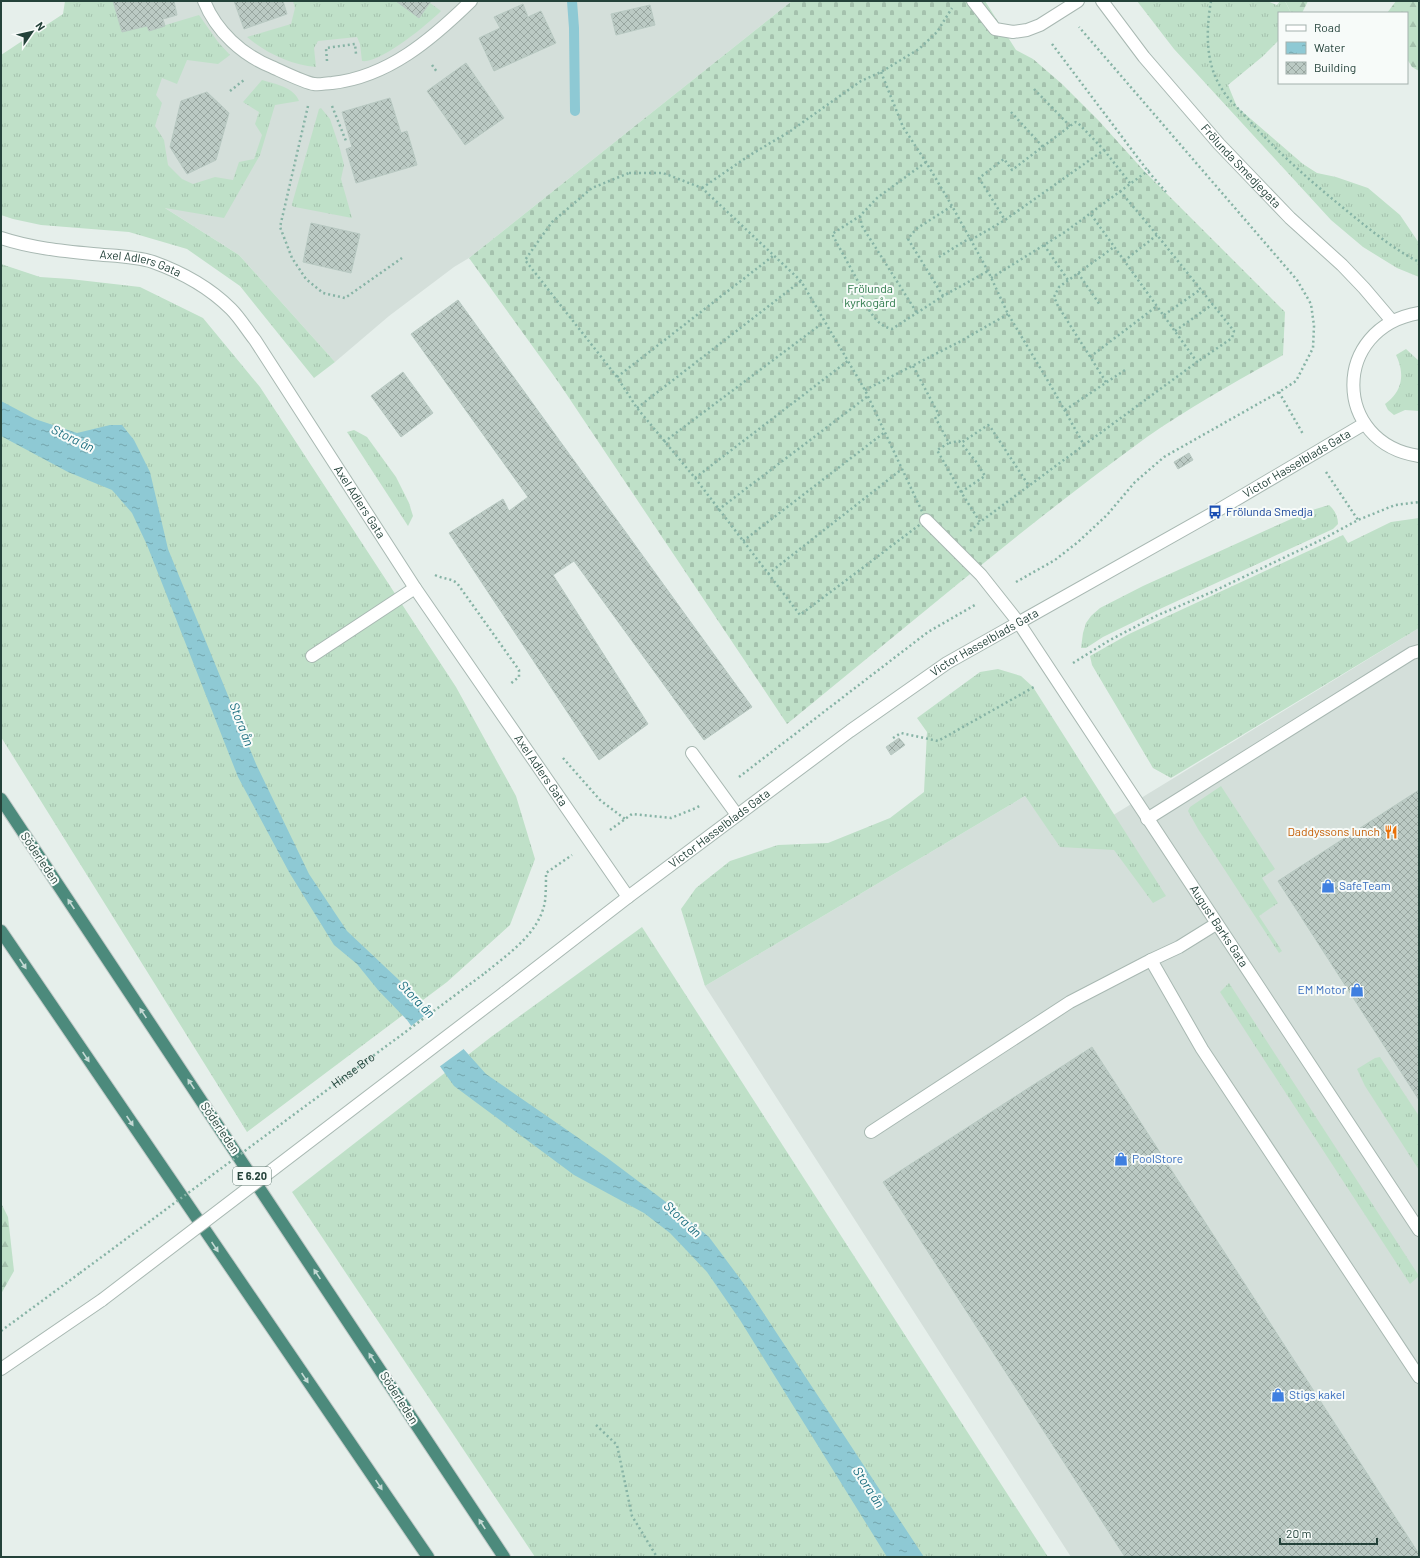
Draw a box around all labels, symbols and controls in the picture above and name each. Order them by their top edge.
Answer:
north arrow [12,12,52,52]
legend [1278,12,1408,84]
text: N [33,19,48,33]
text: Road [1314,20,1341,34]
text: Water [1314,40,1346,54]
text: Building [1314,60,1356,74]
street label: Frölunda Smedjegata [1199,121,1285,210]
street label: Axel Adlers Gata [99,247,184,279]
park label: Frölunda kyrkogård [844,281,896,309]
water label: Stora ån [49,421,97,455]
street label: Victor Hasselblads Gata [1240,426,1353,500]
street label: Axel Adlers Gata [332,463,389,540]
bus stop icon: Frölunda Smedja [1207,504,1223,520]
place label: Frölunda Smedja [1226,504,1313,518]
street label: Victor Hasselblads Gata [927,605,1040,679]
water label: Stora ån [226,700,258,748]
street label: Axel Adlers Gata [512,732,571,808]
street label: Victor Hasselblads Gata [666,786,772,870]
place label: Daddyssons lunch [1287,824,1380,838]
restaurant icon: Daddyssons lunch [1383,824,1399,840]
street label: Söderleden [18,829,63,886]
shop icon: SafeTeam [1320,878,1336,894]
place label: SafeTeam [1339,878,1391,892]
street label: August Barks Gata [1188,882,1252,969]
one-way arrow [67,899,75,910]
one-way arrow [19,959,27,969]
water label: Stora ån [395,977,439,1021]
place label: EM Motor [1298,982,1347,996]
shop icon: EM Motor [1349,982,1365,998]
one-way arrow [139,1007,147,1018]
street label: Hinse Bro [328,1049,377,1090]
one-way arrow [82,1052,90,1062]
one-way arrow [187,1078,194,1090]
street label: Söderleden [198,1099,243,1156]
one-way arrow [126,1116,134,1126]
shop icon: PoolStore [1113,1151,1129,1167]
place label: PoolStore [1132,1151,1183,1165]
road number: E 6.20 [233,1167,271,1185]
water label: Stora ån [661,1198,705,1241]
one-way arrow [212,1241,219,1253]
one-way arrow [313,1269,321,1279]
one-way arrow [368,1352,376,1363]
street label: Söderleden [378,1369,422,1426]
one-way arrow [301,1373,309,1383]
shop icon: Stigs kakel [1270,1387,1286,1403]
place label: Stigs kakel [1289,1387,1345,1401]
water label: Stora ån [850,1463,888,1511]
one-way arrow [375,1480,383,1491]
one-way arrow [478,1519,486,1530]
scale bar [1280,1520,1377,1546]
text: 20 m [1286,1526,1312,1540]

